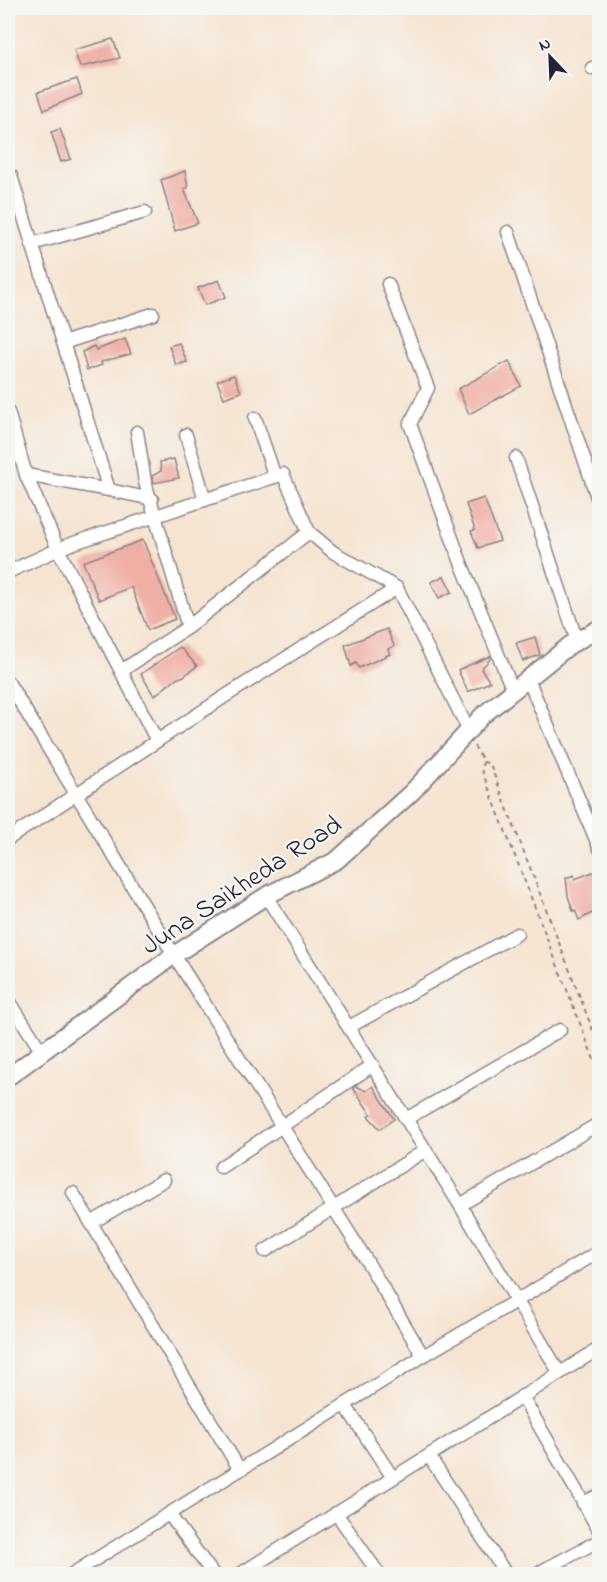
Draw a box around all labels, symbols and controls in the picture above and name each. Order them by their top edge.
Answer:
north arrow [520,27,580,87]
text: N [535,32,555,58]
street label: Juna Saikheda Road [134,807,350,966]

